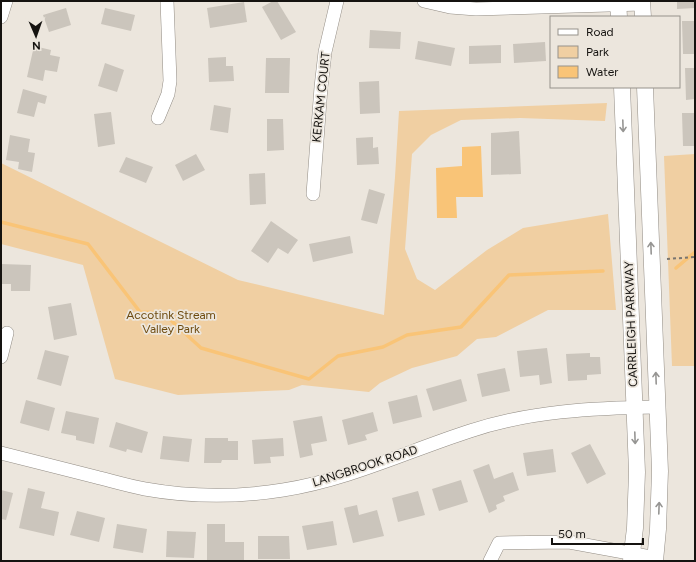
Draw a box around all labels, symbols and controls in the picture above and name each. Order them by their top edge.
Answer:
north arrow [16,16,56,56]
legend [550,16,680,88]
text: Road [586,25,614,39]
text: N [32,39,41,52]
text: Park [586,45,609,59]
street label: KERKAM COURT [309,51,333,143]
text: Water [586,65,618,79]
one-way arrow [620,119,627,132]
one-way arrow [647,242,655,255]
street label: CARRLEIGH PARKWAY [622,260,640,387]
park label: Accotink Stream Valley Park [126,308,216,336]
one-way arrow [652,372,659,385]
one-way arrow [632,431,639,444]
street label: LANGBROOK ROAD [311,442,419,490]
one-way arrow [655,502,663,515]
scale bar [552,520,643,546]
text: 50 m [558,527,586,541]

